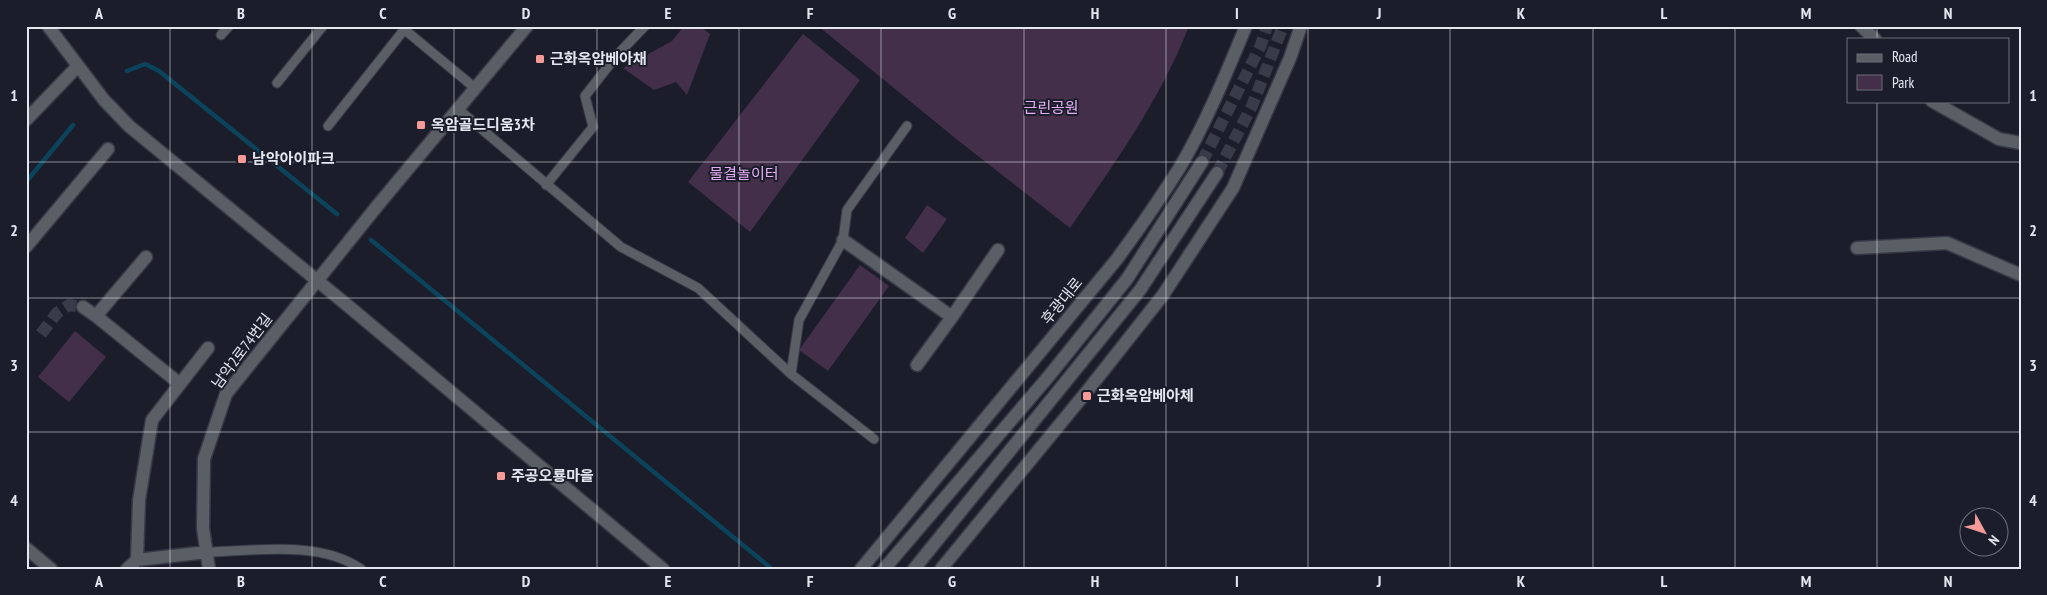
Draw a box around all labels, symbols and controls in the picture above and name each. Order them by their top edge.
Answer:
text: A [94,3,104,23]
text: B [237,3,245,23]
text: C [379,3,387,23]
text: D [522,3,531,23]
text: E [665,3,672,23]
text: F [807,3,814,23]
text: G [948,3,956,23]
text: H [1091,3,1099,23]
text: I [1235,3,1239,23]
text: J [1376,3,1381,23]
text: K [1517,3,1526,23]
text: L [1661,3,1668,23]
text: M [1801,3,1811,23]
text: N [1944,3,1952,23]
legend [1847,38,2010,102]
text: Road [1892,47,1918,66]
place label: 근화옥암베아채 [550,49,647,68]
marker: 근화옥암베아채 [534,53,546,65]
text: Park [1892,73,1914,92]
text: 1 [10,85,18,105]
text: 1 [2029,85,2037,105]
park label: 근린공원 [1023,98,1079,117]
place label: 옥암골드디움3차 [431,115,535,134]
marker: 옥암골드디움3차 [415,119,427,131]
place label: 남악아이파크 [252,149,335,168]
marker: 남악아이파크 [236,153,248,165]
park label: 물결놀이터 [709,164,779,183]
text: 2 [10,220,18,240]
text: 2 [2029,220,2037,240]
street label: 후광대로 [1037,273,1086,328]
street label: 남악2로74번길 [207,309,276,392]
text: 3 [10,355,18,375]
text: 3 [2029,355,2037,375]
place label: 근화옥암베아체 [1097,386,1194,405]
marker: 근화옥암베아체 [1081,390,1093,402]
place label: 주공오룡마을 [511,466,594,485]
marker: 주공오룡마을 [495,470,507,482]
text: 4 [10,490,18,510]
text: 4 [2029,490,2037,510]
north arrow [1960,508,2010,558]
text: N [1985,532,2003,549]
text: A [94,571,104,591]
text: B [237,571,245,591]
text: C [379,571,387,591]
text: D [522,571,531,591]
text: E [665,571,672,591]
text: F [807,571,814,591]
text: G [948,571,956,591]
text: H [1091,571,1099,591]
text: I [1235,571,1239,591]
text: J [1376,571,1381,591]
text: K [1517,571,1526,591]
text: L [1661,571,1668,591]
text: M [1801,571,1811,591]
text: N [1944,571,1952,591]

